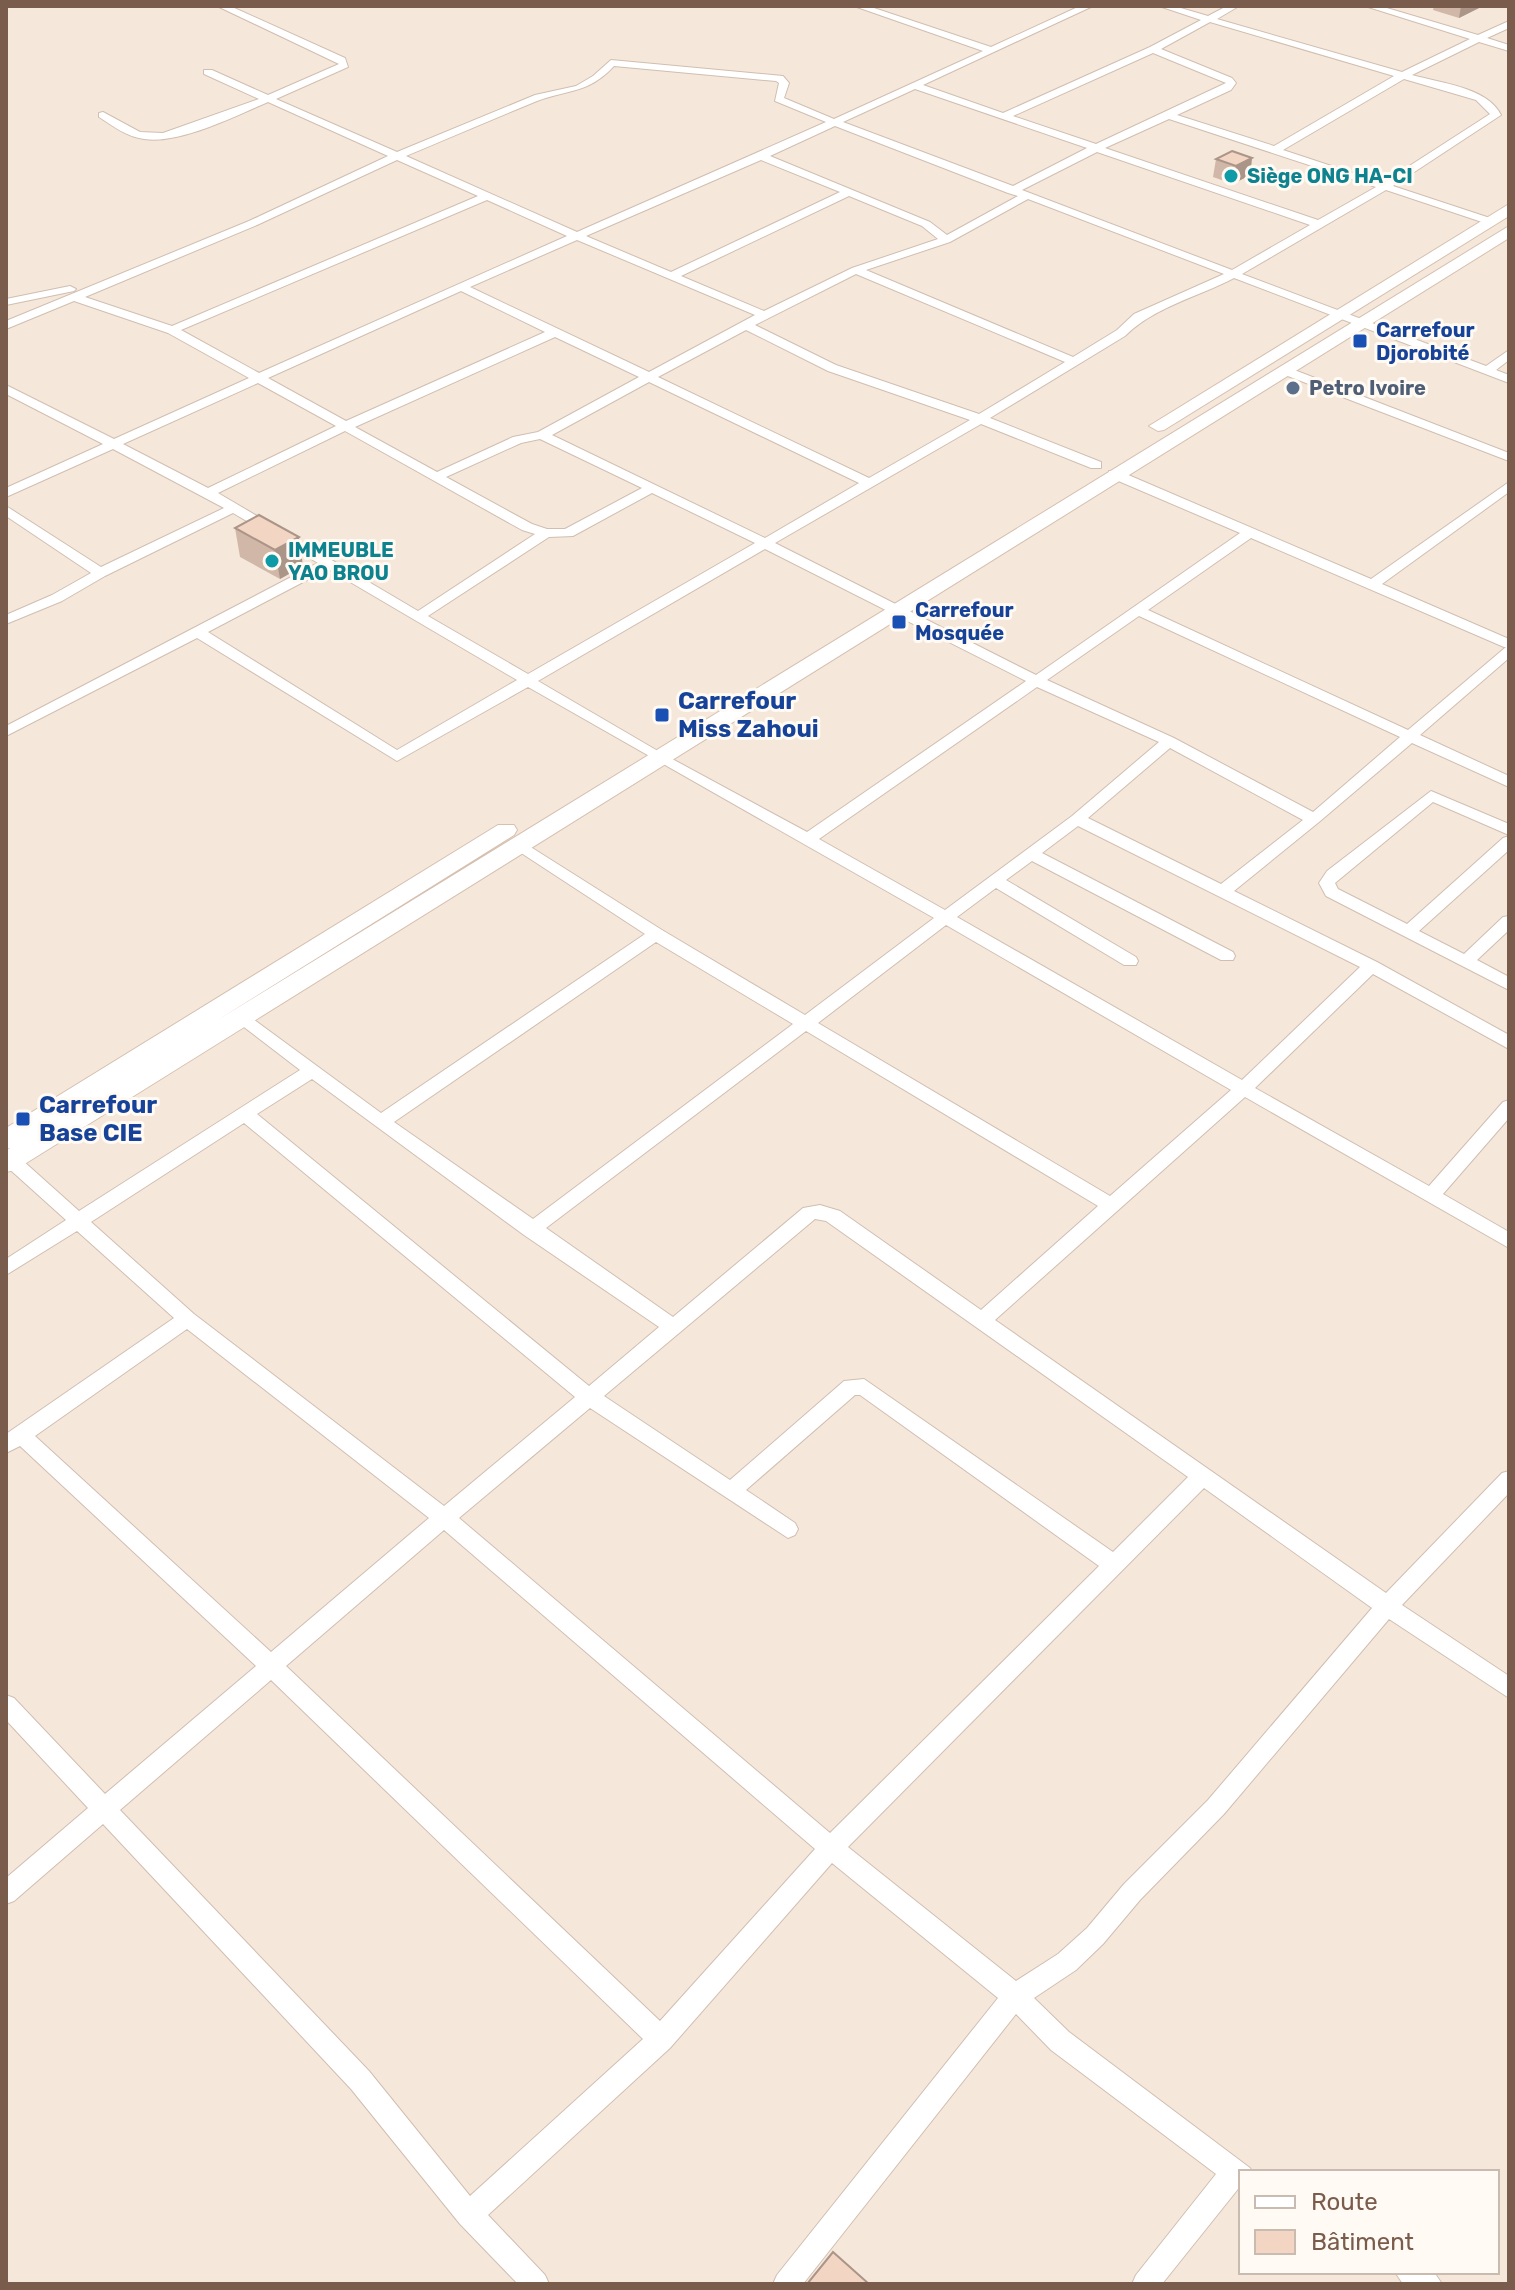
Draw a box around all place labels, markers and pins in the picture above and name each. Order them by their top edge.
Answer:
place label: Siège ONG HA-CI [1247,164,1413,188]
marker: Siège ONG HA-CI [1222,167,1240,185]
place label: Carrefour Djorobité [1376,318,1475,365]
marker: Carrefour Djorobité [1351,332,1369,350]
place label: Petro Ivoire [1309,376,1426,400]
marker: Petro Ivoire [1284,379,1302,397]
place label: IMMEUBLE YAO BROU [288,538,394,585]
marker: IMMEUBLE YAO BROU [263,552,281,570]
place label: Carrefour Mosquée [915,598,1014,645]
marker: Carrefour Mosquée [890,613,908,631]
place label: Carrefour Miss Zahoui [678,687,819,743]
marker: Carrefour Miss Zahoui [653,706,671,724]
place label: Carrefour Base CIE [39,1091,157,1147]
marker: Carrefour Base CIE [14,1110,32,1128]

